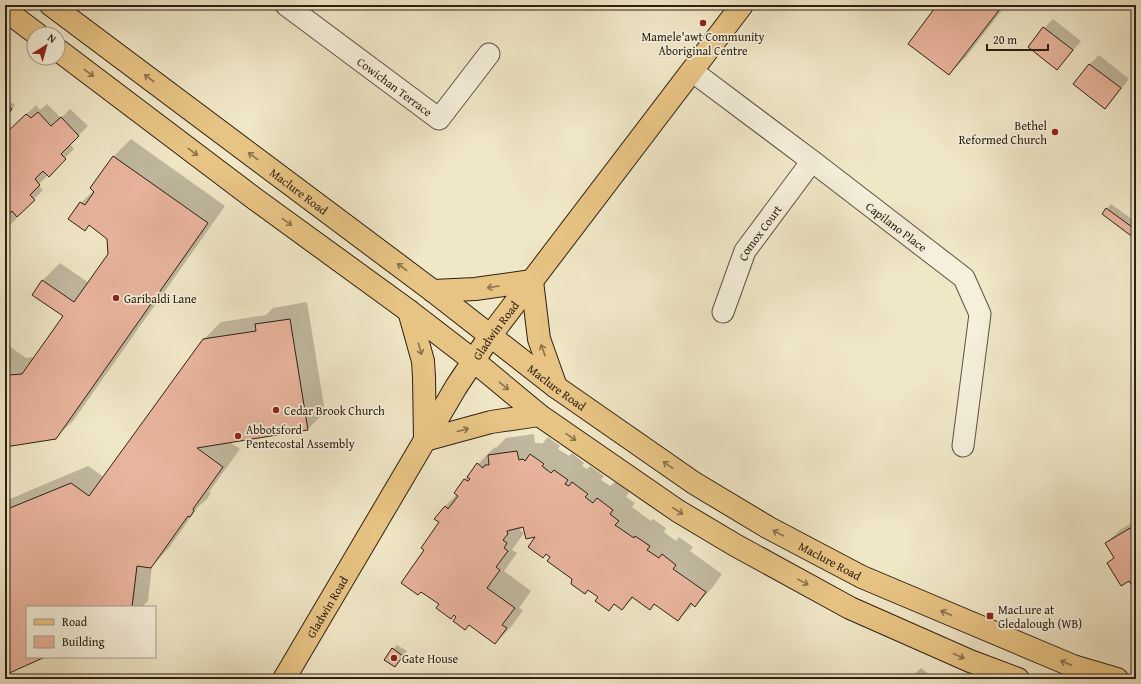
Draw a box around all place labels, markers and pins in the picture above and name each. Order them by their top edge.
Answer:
marker: Mamele'awt Community Aboriginal Centre [698,18,708,28]
place label: Mamele'awt Community Aboriginal Centre [642,28,765,59]
place label: Bethel Reformed Church [959,117,1048,148]
marker: Bethel Reformed Church [1050,127,1060,137]
place label: Garibaldi Lane [124,290,197,307]
marker: Garibaldi Lane [111,293,121,303]
place label: Cedar Brook Church [284,402,385,419]
marker: Cedar Brook Church [271,405,281,415]
place label: Abbotsford Pentecostal Assembly [246,421,355,452]
marker: Abbotsford Pentecostal Assembly [233,431,243,441]
place label: MacLure at Gledalough (WB) [998,601,1082,632]
marker: MacLure at Gledalough (WB) [985,611,995,621]
place label: Gate House [402,650,459,667]
marker: Gate House [389,653,399,663]

